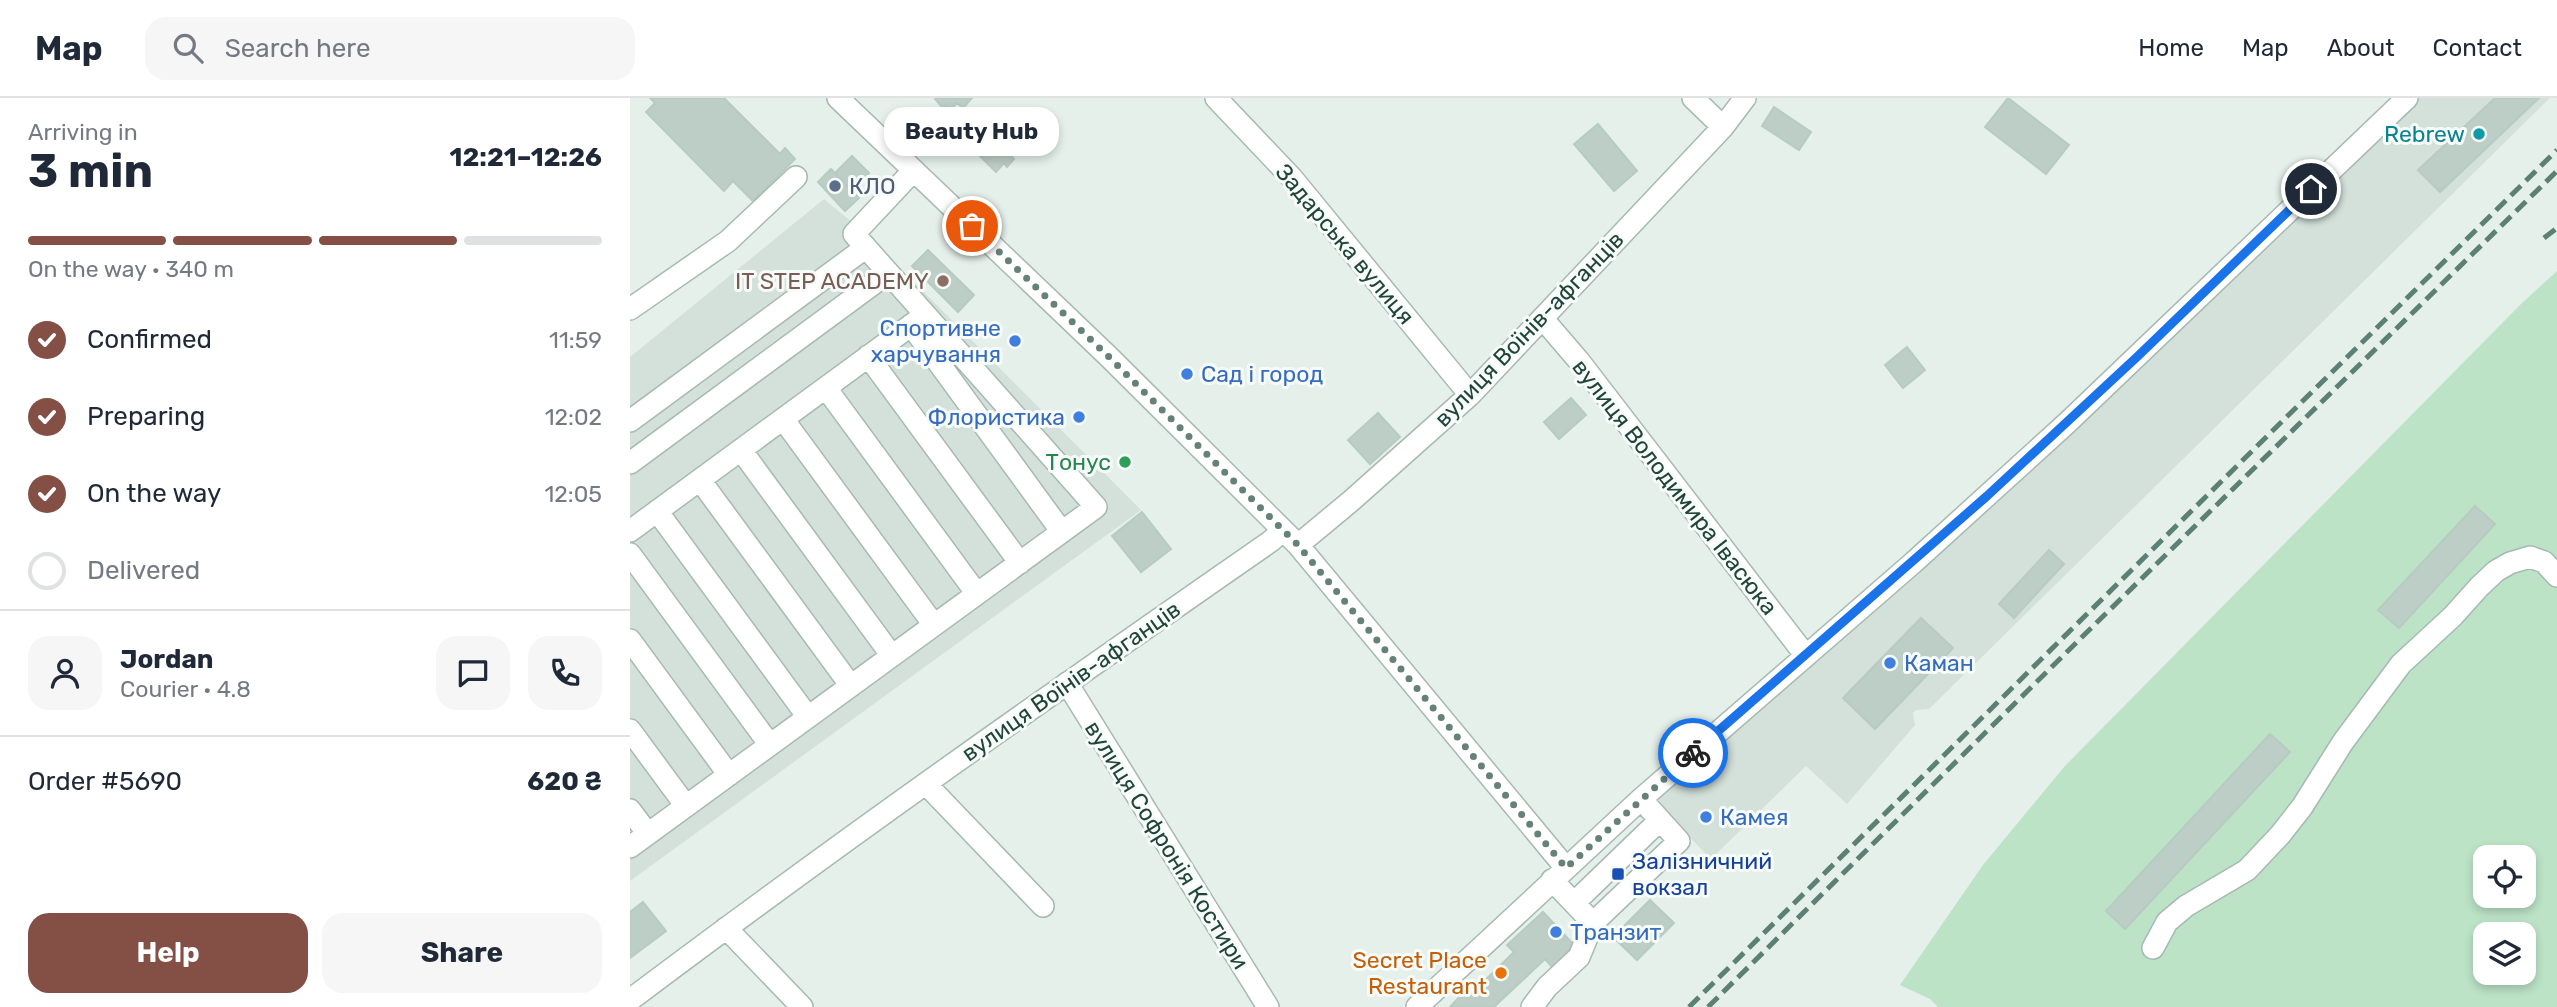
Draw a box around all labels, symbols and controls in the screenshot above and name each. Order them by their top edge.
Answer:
search box [145,17,635,80]
text: Map [35,29,103,68]
icon: search [169,29,207,67]
text: Search here [225,33,370,64]
text: Home [2138,34,2204,62]
text: Map [2242,34,2289,62]
text: About [2327,34,2395,62]
text: Contact [2433,34,2522,62]
callout: Beauty Hub [884,107,1060,156]
text: Beauty Hub [905,117,1038,145]
text: Arriving in [28,118,138,146]
place label: Rebrew [2384,120,2465,148]
marker: Rebrew [2471,126,2487,142]
text: 12:21–12:26 [449,142,602,173]
text: 3 min [28,144,153,199]
street label: Задарська вулиця [1270,158,1420,330]
pin [2281,159,2341,219]
icon: home [2292,170,2330,208]
place label: КЛО [849,172,896,200]
marker: КЛО [827,178,843,194]
pin [942,196,1002,256]
icon: bag [953,207,991,245]
street label: вулиця Воїнів-афганців [1428,225,1630,433]
text: On the way · 340 m [28,255,234,283]
place label: IT STEP ACADEMY [735,267,929,295]
marker: IT STEP ACADEMY [935,273,951,289]
place label: Спортивне харчування [871,314,1001,368]
icon: check [28,321,66,359]
text: Confirmed [87,324,212,355]
text: 11:59 [549,326,602,354]
marker: Спортивне харчування [1007,333,1023,349]
street label: вулиця Володимира Івасюка [1566,354,1784,620]
place label: Сад і город [1201,360,1323,388]
marker: Сад і город [1179,366,1195,382]
icon: check [28,398,66,436]
text: Preparing [87,401,205,432]
text: 12:02 [545,403,602,431]
place label: Флористика [928,403,1065,431]
marker: Флористика [1071,409,1087,425]
place label: Тонус [1046,448,1111,476]
marker: Тонус [1117,454,1133,470]
icon: check [28,475,66,513]
text: On the way [87,478,221,509]
text: 12:05 [545,480,602,508]
text: Delivered [87,555,200,586]
street label: вулиця Воїнів-афганців [956,595,1186,767]
button: person [28,636,102,710]
button: chat [436,636,510,710]
button: phone [528,636,602,710]
text: Jordan [120,644,213,675]
place label: Каман [1904,649,1974,677]
marker: Каман [1882,655,1898,671]
text: Courier · 4.8 [120,675,251,703]
street label: вулиця Софронія Костири [1079,716,1255,974]
courier [1658,718,1728,788]
icon: bike [1674,734,1712,772]
text: Order #5690 [28,766,182,797]
text: 620 ₴ [527,766,602,797]
place label: Камея [1720,803,1789,831]
marker: Камея [1698,809,1714,825]
map controls [2473,845,2536,985]
button: locate [2473,845,2536,908]
place label: Залізничний вокзал [1632,847,1772,901]
marker: Залізничний вокзал [1610,866,1626,882]
button: Help [28,913,308,993]
button: Share [322,913,602,993]
place label: Транзит [1570,918,1662,946]
button: layers [2473,922,2536,985]
marker: Транзит [1548,924,1564,940]
place label: Secret Place Restaurant [1353,946,1487,1000]
marker: Secret Place Restaurant [1493,965,1509,981]

